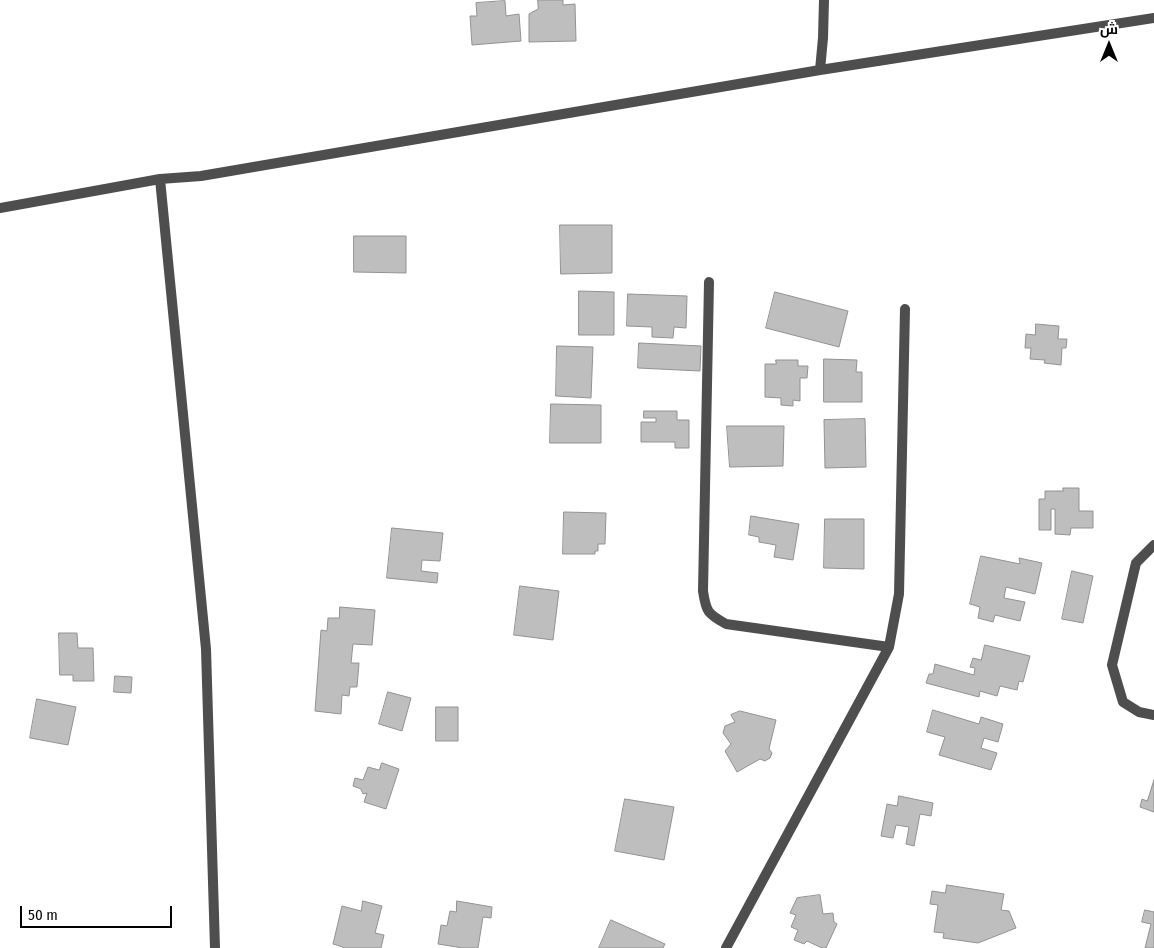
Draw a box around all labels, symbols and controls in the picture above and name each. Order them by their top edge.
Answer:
north arrow [1084,20,1134,70]
text: ش [1100,21,1118,38]
scale bar [22,896,175,928]
text: 50 m [28,906,58,924]

